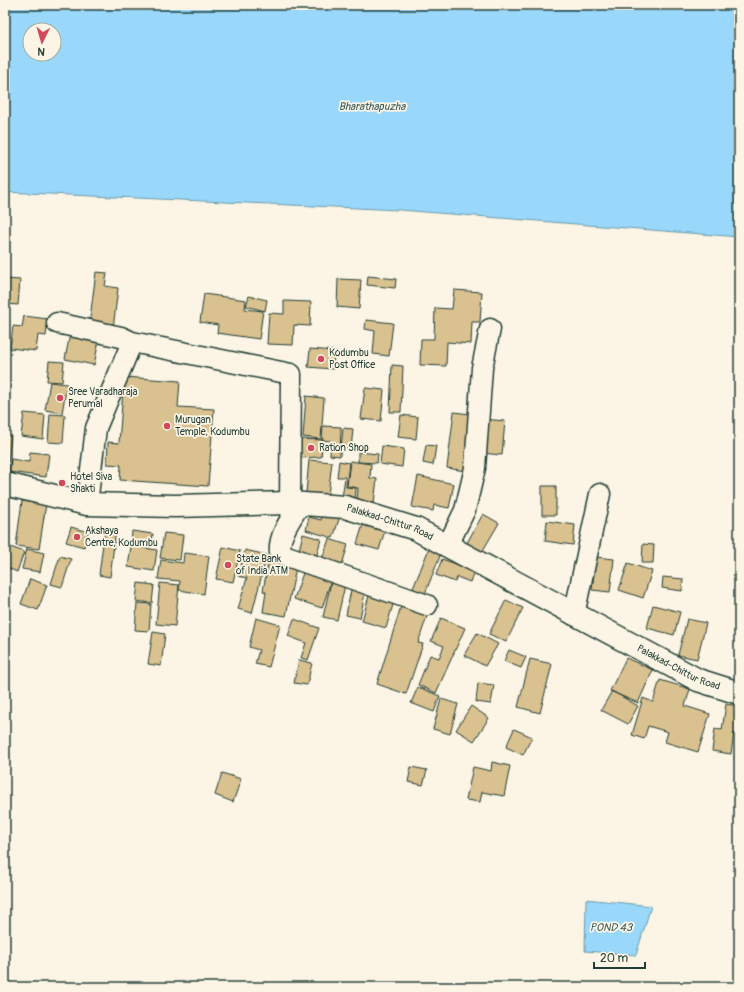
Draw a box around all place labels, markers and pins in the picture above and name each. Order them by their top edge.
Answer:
place label: Kodumbu Post Office [329,347,375,371]
marker: Kodumbu Post Office [316,354,326,364]
place label: Sree Varadharaja Perumal [68,386,138,410]
marker: Sree Varadharaja Perumal [55,393,65,403]
place label: Murugan Temple, Kodumbu [175,414,250,438]
marker: Murugan Temple, Kodumbu [162,421,172,431]
place label: Ration Shop [319,442,369,454]
marker: Ration Shop [306,443,316,453]
place label: Hotel Siva Shakti [70,471,113,495]
marker: Hotel Siva Shakti [57,478,67,488]
place label: Akshaya Centre, Kodumbu [85,525,158,549]
marker: Akshaya Centre, Kodumbu [72,532,82,542]
place label: State Bank of India ATM [236,553,288,577]
marker: State Bank of India ATM [223,560,233,570]

